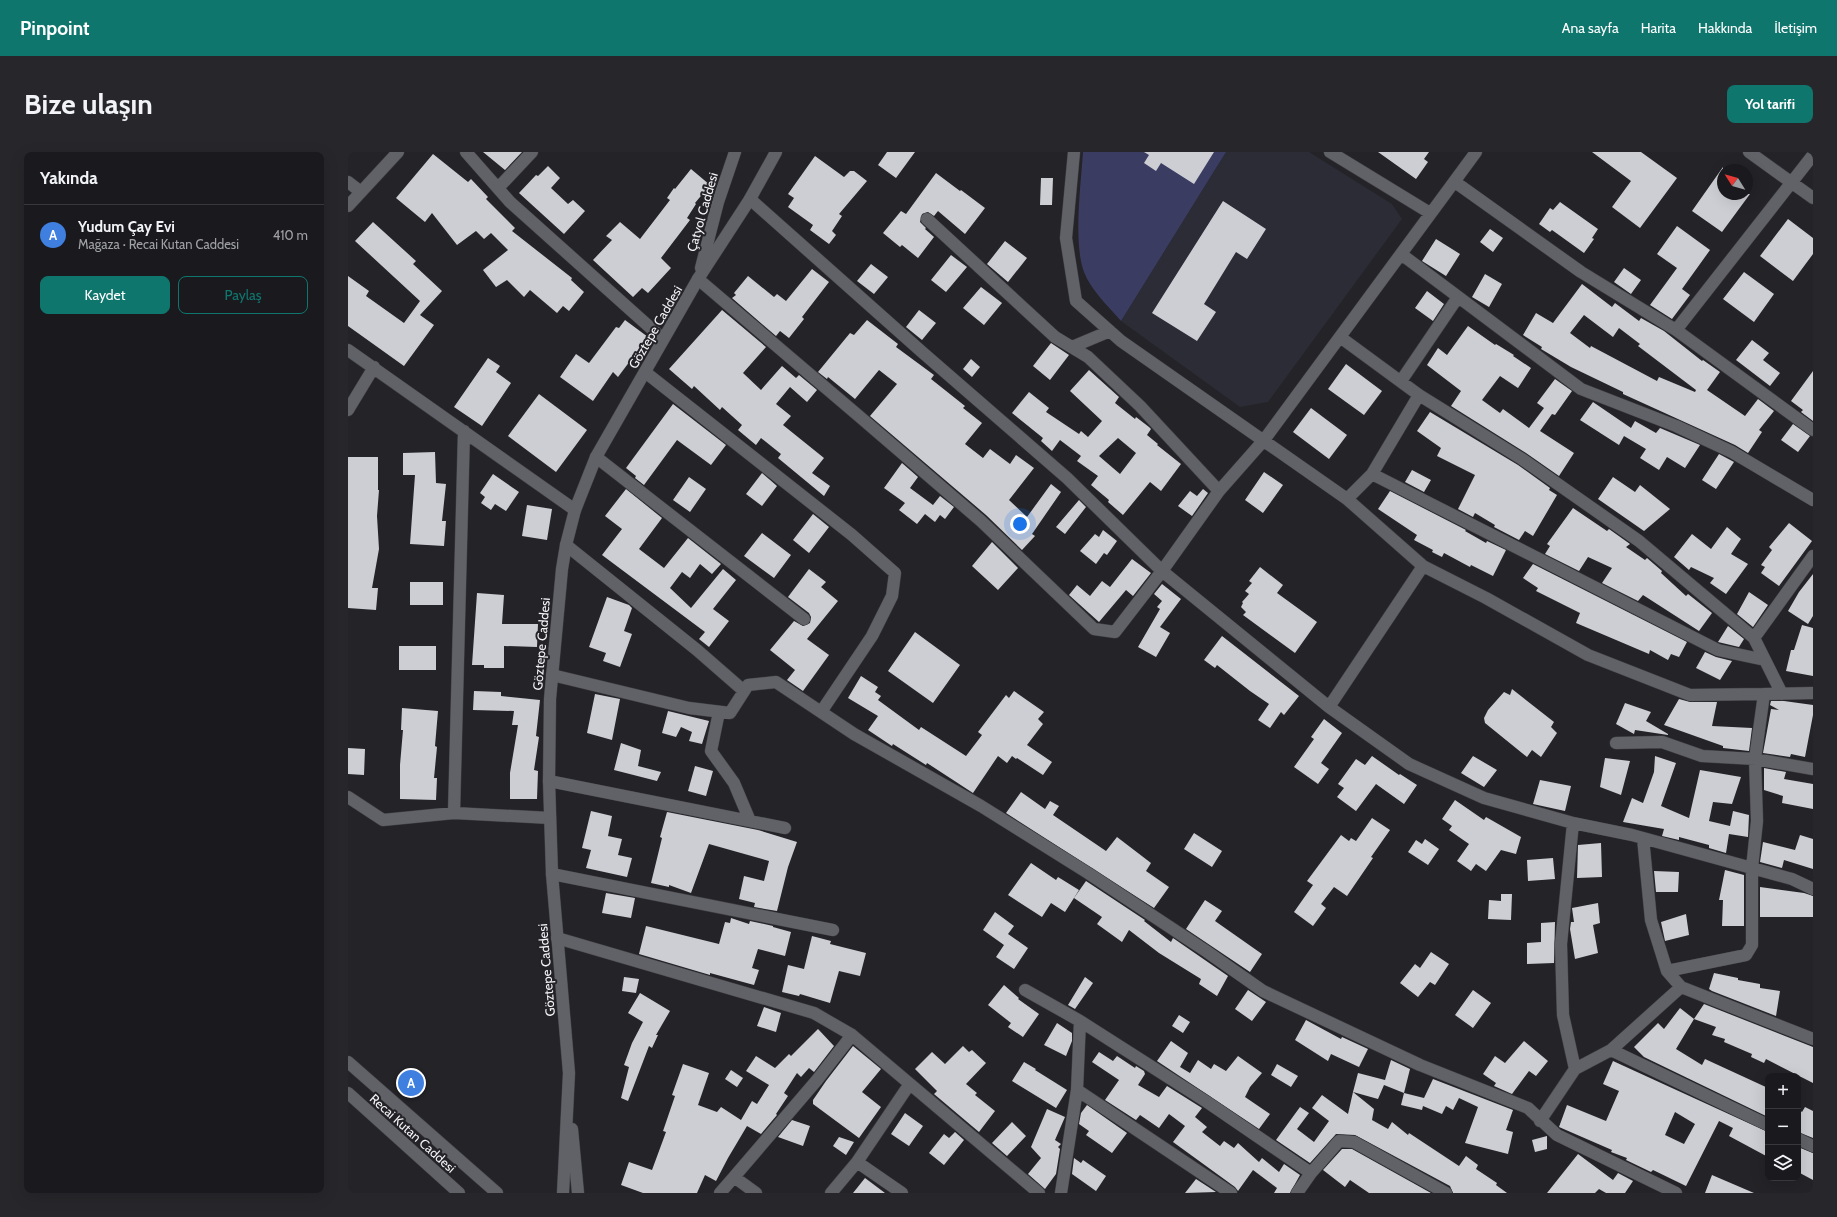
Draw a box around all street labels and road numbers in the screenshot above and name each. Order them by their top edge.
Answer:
street label: Çatyol Caddesi [683,171,721,253]
street label: Göztepe Caddesi [625,283,685,371]
street label: Göztepe Caddesi [529,597,553,691]
street label: Göztepe Caddesi [534,923,558,1017]
street label: Recai Kutan Caddesi [367,1090,459,1176]

